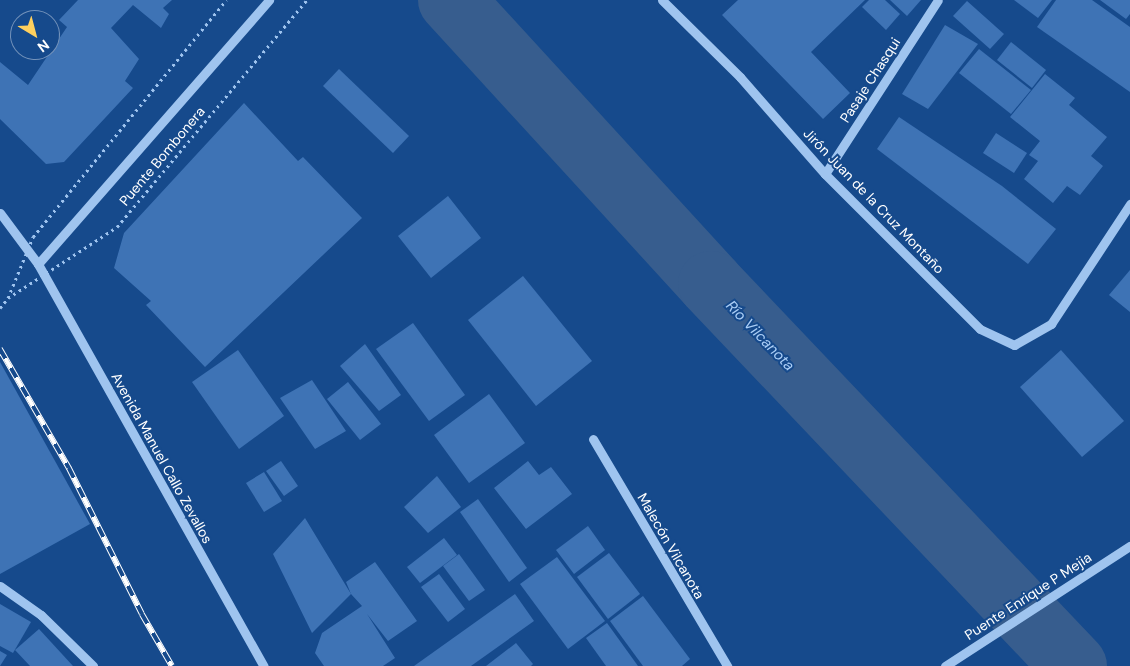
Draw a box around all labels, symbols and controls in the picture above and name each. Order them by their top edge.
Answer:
north arrow [10,10,60,60]
street label: Pasaje Chasqui [836,34,904,126]
text: N [34,36,53,56]
street label: Puente Bombonera [116,103,208,209]
street label: Jirón Juan de la Cruz Montaño [800,125,948,277]
water label: Río Vilcanota [722,297,798,375]
street label: Avenida Manuel Callo Zevallos [108,370,216,546]
street label: Malecón Vilcanota [634,490,708,602]
street label: Puente Enrique P Mejia [961,549,1095,643]

